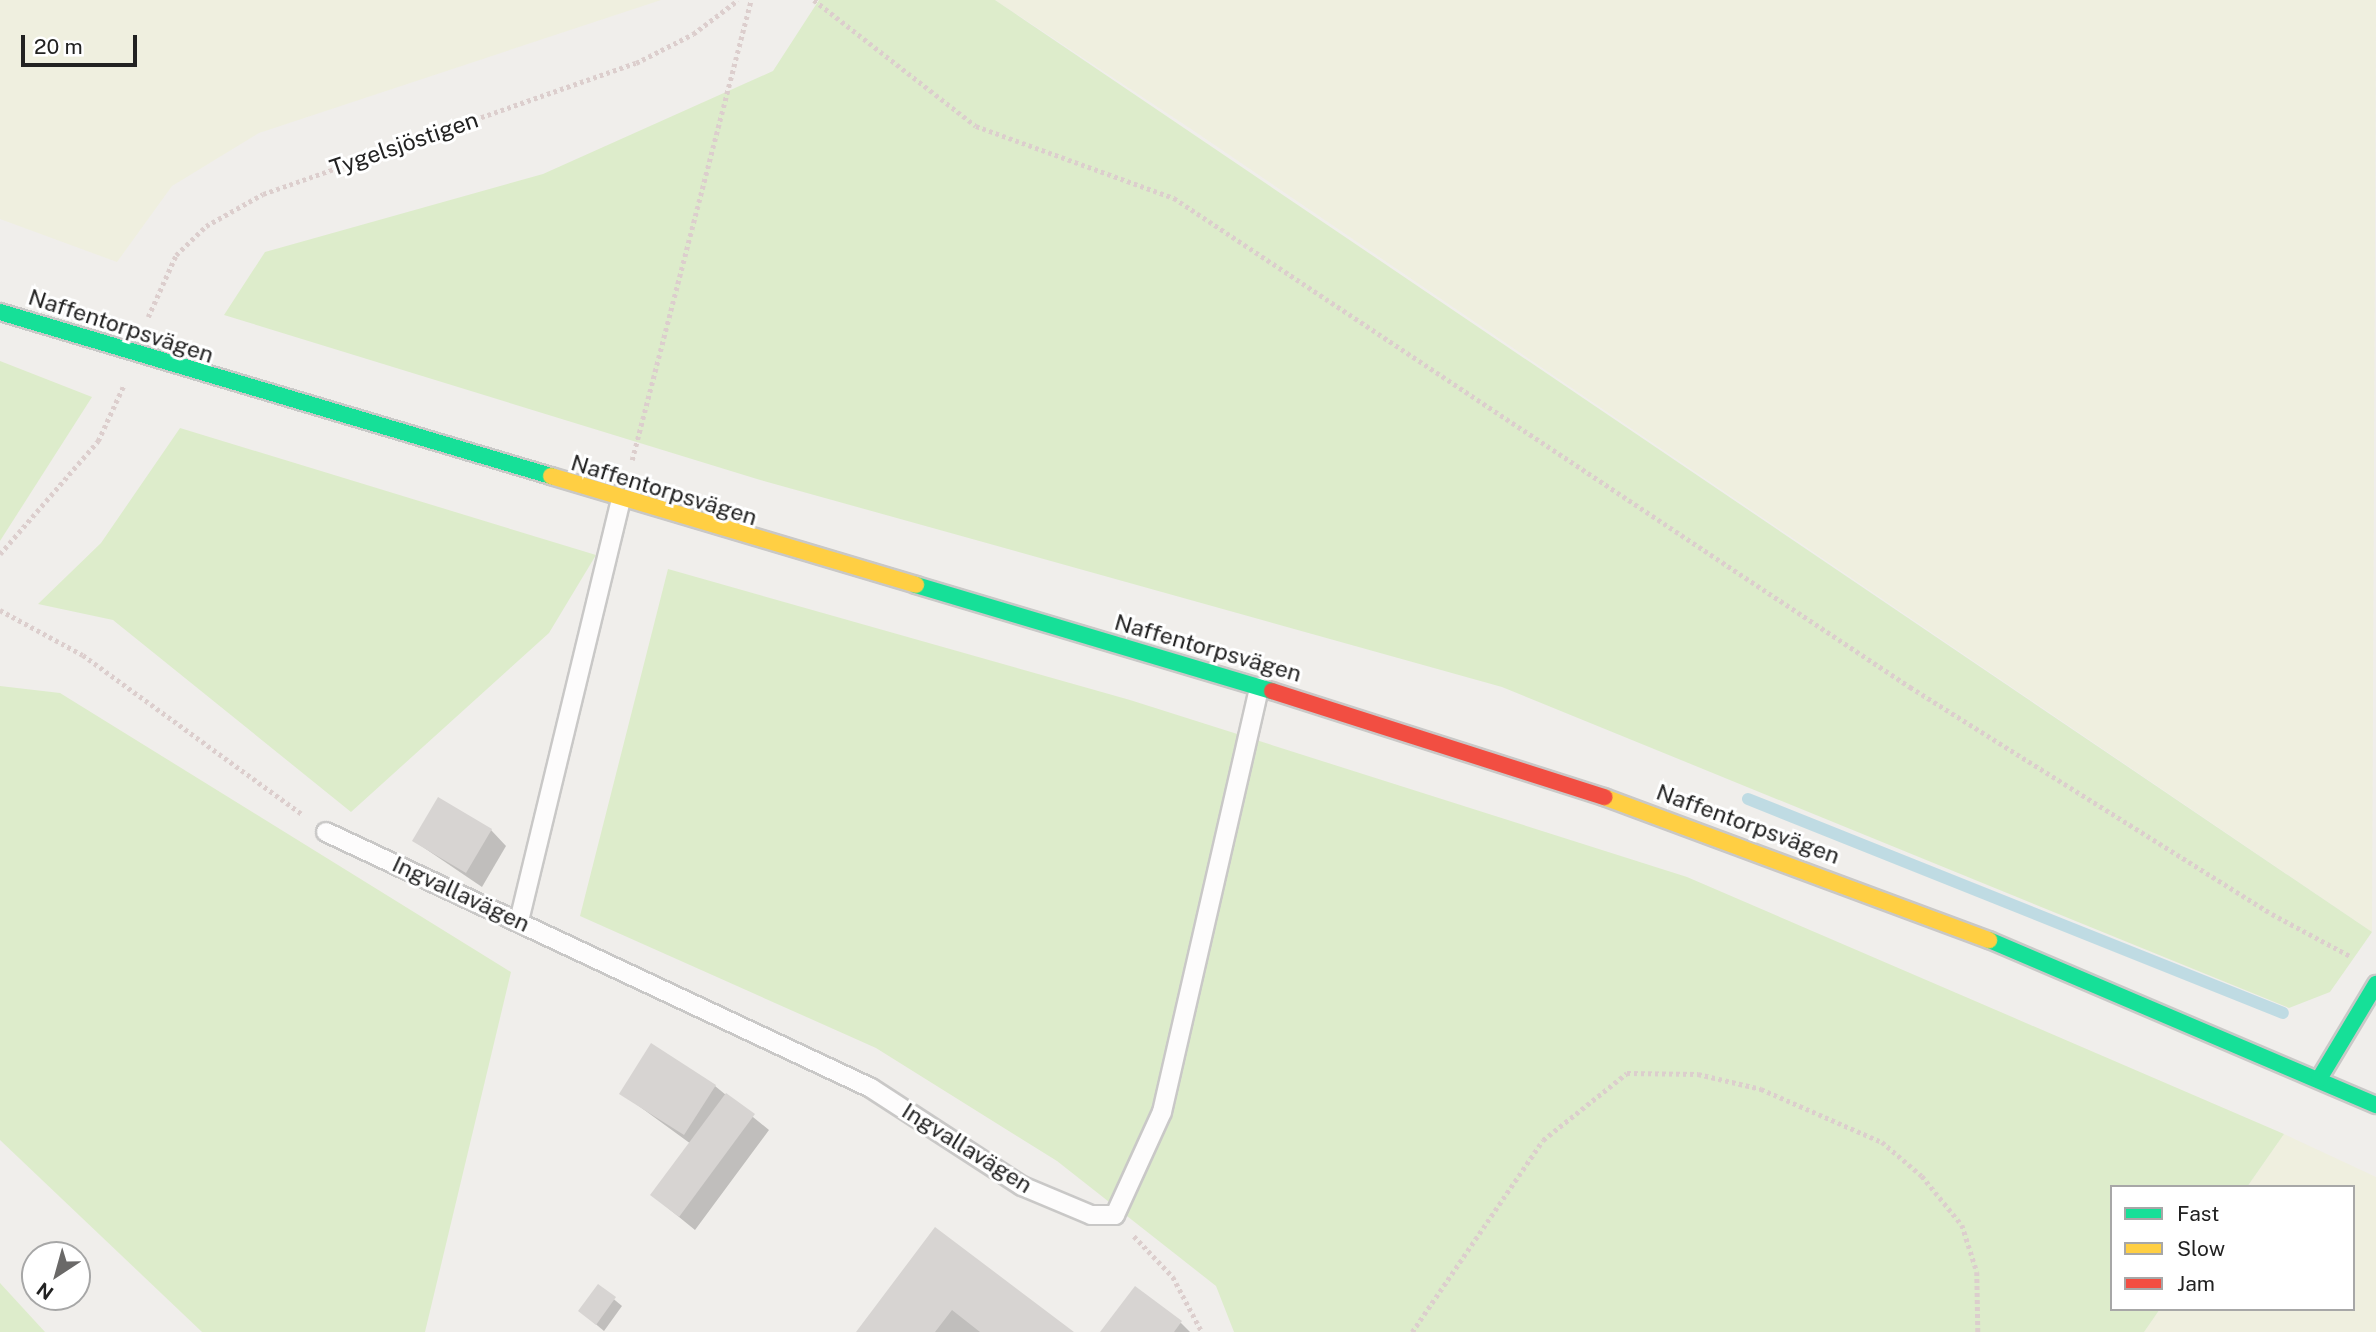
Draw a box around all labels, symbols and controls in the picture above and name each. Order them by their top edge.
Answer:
scale bar [24,21,140,65]
text: 20 m [34,34,83,59]
street label: Tygelsjöstigen [326,106,482,182]
street label: Naffentorpsvägen [25,283,217,369]
street label: Naffentorpsvägen [568,449,760,531]
street label: Naffentorpsvägen [1111,608,1305,688]
street label: Naffentorpsvägen [1653,778,1843,870]
street label: Ingvallavägen [388,850,534,938]
street label: Ingvallavägen [897,1097,1037,1199]
legend [2110,1185,2355,1311]
text: Fast [2177,1201,2219,1226]
text: Slow [2177,1236,2225,1261]
north arrow [21,1241,91,1311]
text: Jam [2177,1271,2215,1296]
text: N [32,1278,57,1305]

